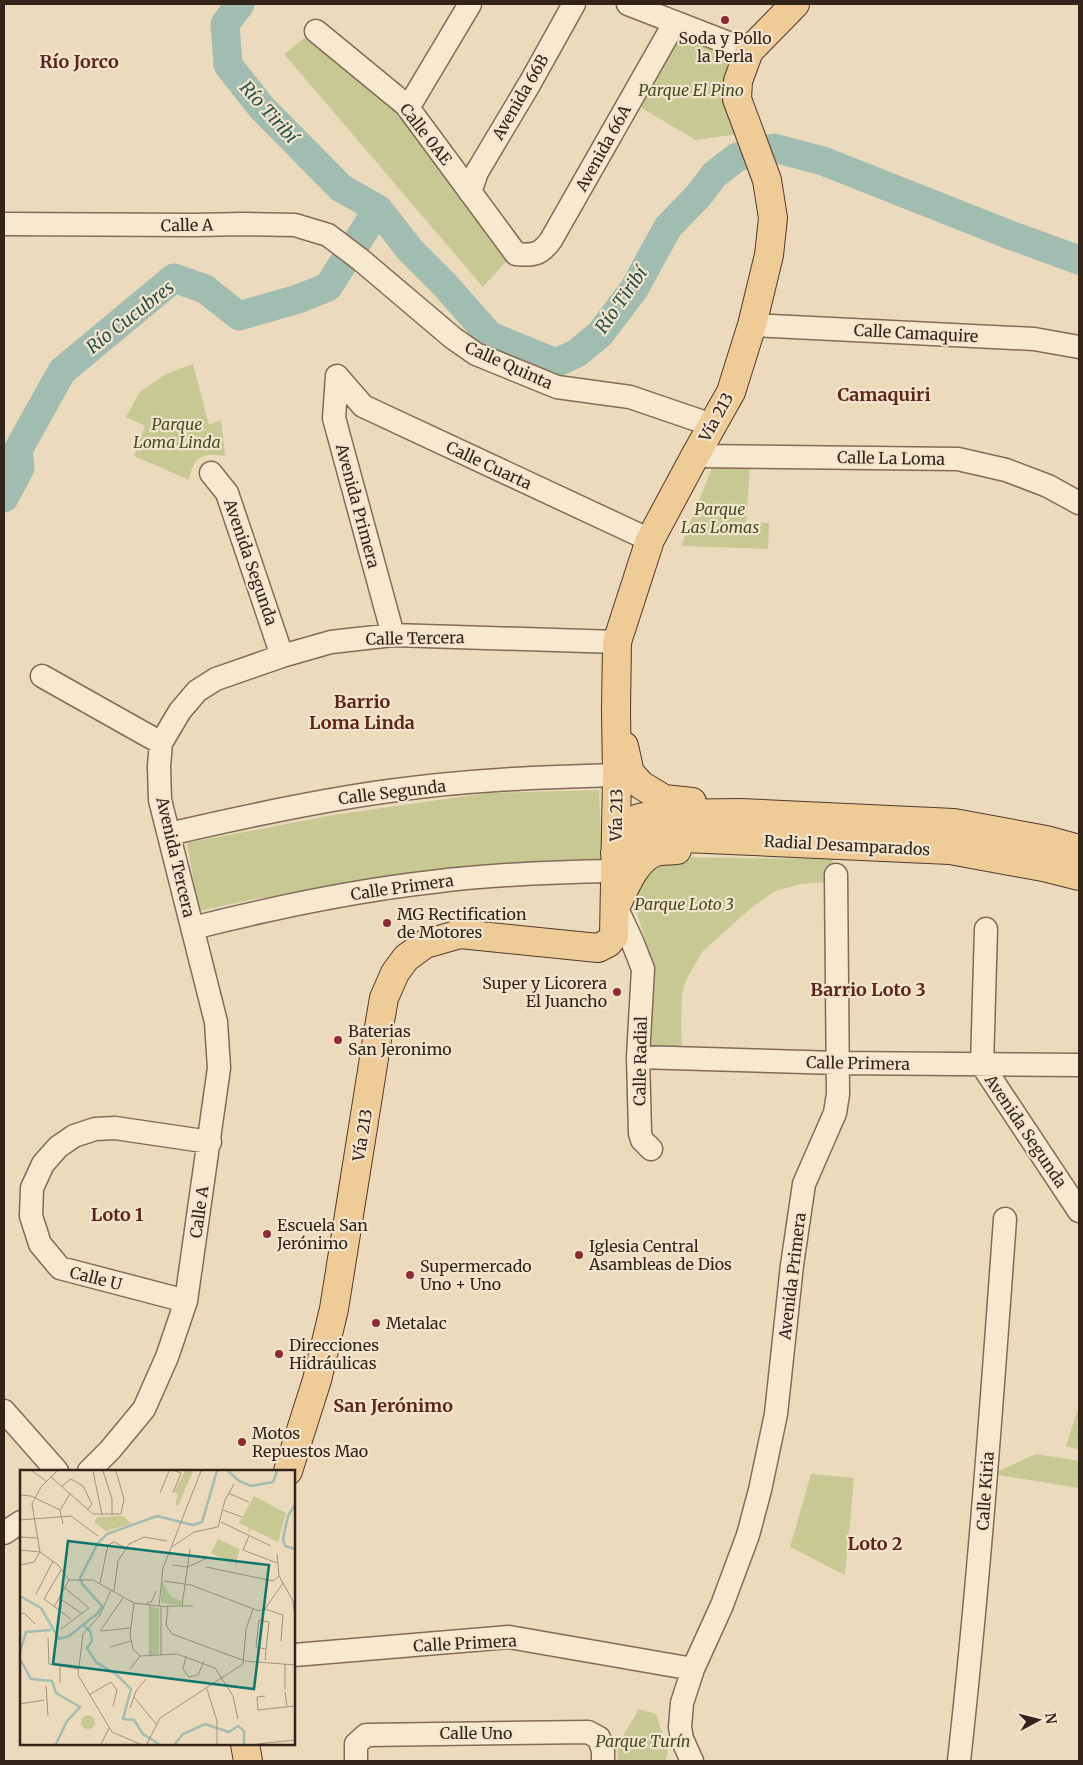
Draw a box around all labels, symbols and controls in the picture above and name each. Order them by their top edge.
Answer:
marker: Soda y Pollo la Perla [719,14,731,26]
place label: Soda y Pollo la Perla [678,28,772,66]
district label: Río Jorco [39,50,119,73]
street label: Avenida 66B [487,51,553,144]
water label: Río Tiribí [235,76,304,149]
park label: Parque El Pino [638,80,744,100]
street label: Calle 0AE [396,99,457,169]
street label: Avenida 66A [571,101,635,196]
street label: Calle A [161,215,214,235]
water label: Río Tiribí [590,261,653,338]
water label: Río Cucubres [82,276,178,358]
street label: Calle Camaquire [853,320,979,346]
street label: Calle Quinta [462,337,556,393]
district label: Camaquiri [837,383,931,406]
street label: Vía 213 [694,389,738,446]
park label: Parque Loma Linda [133,414,221,452]
street label: Calle Cuarta [443,436,535,494]
street label: Avenida Primera [332,441,384,571]
street label: Calle La Loma [837,447,946,469]
street label: Avenida Segunda [220,495,282,628]
park label: Parque Las Lomas [681,499,759,537]
street label: Calle Tercera [365,627,465,649]
district label: Barrio Loma Linda [309,690,415,734]
street label: Calle Segunda [337,775,447,809]
street label: Vía 213 [606,788,626,843]
street label: Avenida Tercera [152,794,200,920]
street label: Radial Desamparados [763,831,931,859]
street label: Calle Primera [349,870,455,904]
park label: Parque Loto 3 [634,894,734,914]
place label: MG Rectification de Motores [397,904,527,942]
marker: MG Rectification de Motores [381,917,393,929]
place label: Super y Licorera El Juancho [482,973,607,1011]
district label: Barrio Loto 3 [810,978,926,1001]
marker: Super y Licorera El Juancho [611,986,623,998]
street label: Calle Radial [629,1016,651,1106]
place label: Baterias San Jeronimo [348,1021,452,1059]
marker: Baterias San Jeronimo [332,1034,344,1046]
street label: Calle Primera [806,1052,910,1074]
street label: Avenida Segunda [980,1070,1072,1192]
street label: Vía 213 [348,1107,376,1164]
street label: Calle A [185,1184,213,1239]
district label: Loto 1 [91,1203,143,1226]
street label: Avenida Primera [774,1211,810,1342]
place label: Escuela San Jerónimo [276,1215,368,1253]
marker: Escuela San Jerónimo [261,1228,273,1240]
place label: Iglesia Central Asambleas de Dios [588,1236,732,1274]
marker: Iglesia Central Asambleas de Dios [573,1249,585,1261]
place label: Supermercado Uno + Uno [420,1256,532,1294]
street label: Calle U [68,1262,124,1294]
marker: Supermercado Uno + Uno [404,1269,416,1281]
place label: Metalac [386,1313,447,1333]
marker: Metalac [370,1317,382,1329]
place label: Direcciones Hidráulicas [289,1335,379,1373]
marker: Direcciones Hidráulicas [273,1348,285,1360]
district label: San Jerónimo [333,1394,453,1417]
place label: Motos Repuestos Mao [252,1423,368,1461]
marker: Motos Repuestos Mao [236,1436,248,1448]
street label: Calle Kiria [972,1450,998,1531]
inset map [20,1470,295,1745]
district label: Loto 2 [848,1532,902,1555]
street label: Calle Primera [413,1630,518,1656]
north arrow [1013,1695,1063,1745]
text: N [1041,1712,1061,1725]
street label: Calle Uno [440,1723,512,1743]
park label: Parque Turín [596,1731,690,1751]

